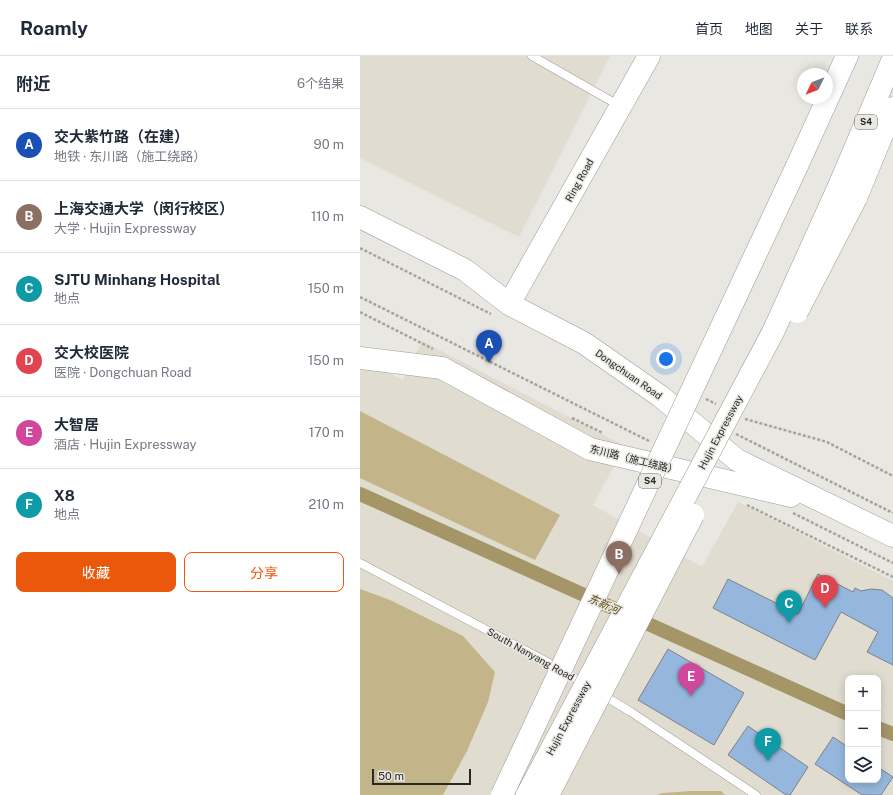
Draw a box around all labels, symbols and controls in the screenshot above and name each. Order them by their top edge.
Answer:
text: Roamly [20,17,88,39]
text: 首页 [695,21,723,37]
text: 地图 [745,21,773,37]
text: 关于 [795,21,823,37]
text: 联系 [845,21,873,37]
north arrow [797,68,833,104]
text: 附近 [16,74,50,94]
text: 6个结果 [297,76,344,91]
road number: S4 [855,115,877,129]
text: 交大紫竹路（在建） [54,128,189,145]
text: A [24,137,34,152]
text: 90 m [314,137,344,152]
text: 地铁 · 东川路（施工绕路） [54,149,206,164]
street label: Ring Road [562,156,596,204]
text: 上海交通大学（闵行校区） [54,200,234,217]
text: B [25,209,33,224]
text: 110 m [311,209,344,224]
text: 大学 · Hujin Expressway [54,221,197,236]
text: SJTU Minhang Hospital [54,271,220,288]
text: C [24,281,34,296]
text: 150 m [308,281,344,296]
text: 地点 [54,291,80,306]
pin: A [476,330,502,363]
text: 交大校医院 [54,344,129,361]
street label: Dongchuan Road [593,346,665,402]
your location [656,349,676,369]
text: D [24,353,34,368]
text: 150 m [308,353,344,368]
text: 医院 · Dongchuan Road [54,365,192,380]
street label: Hujin Expressway [695,392,745,471]
text: 大智居 [54,416,99,433]
text: E [25,425,33,440]
text: 170 m [309,425,344,440]
text: 酒店 · Hujin Expressway [54,437,197,452]
street label: 东川路（施工绕路） [589,442,679,476]
road number: S4 [639,474,661,488]
text: X8 [54,487,75,504]
text: F [25,497,33,512]
text: 210 m [309,497,344,512]
text: 地点 [54,507,80,522]
pin: B [606,541,632,574]
button: 收藏 [16,552,176,592]
button: 分享 [184,552,344,592]
pin: D [812,575,838,608]
pin: C [776,590,802,623]
water label: 东新河 [586,592,623,617]
street label: South Nanyang Road [485,625,577,683]
pin: E [678,663,704,696]
map controls [845,675,881,783]
button: + [845,675,881,711]
street label: Hujin Expressway [543,678,593,757]
button: − [845,711,881,747]
pin: F [755,728,781,761]
button: layers [845,747,881,783]
scale bar [372,767,471,786]
text: 50 m [378,770,404,782]

